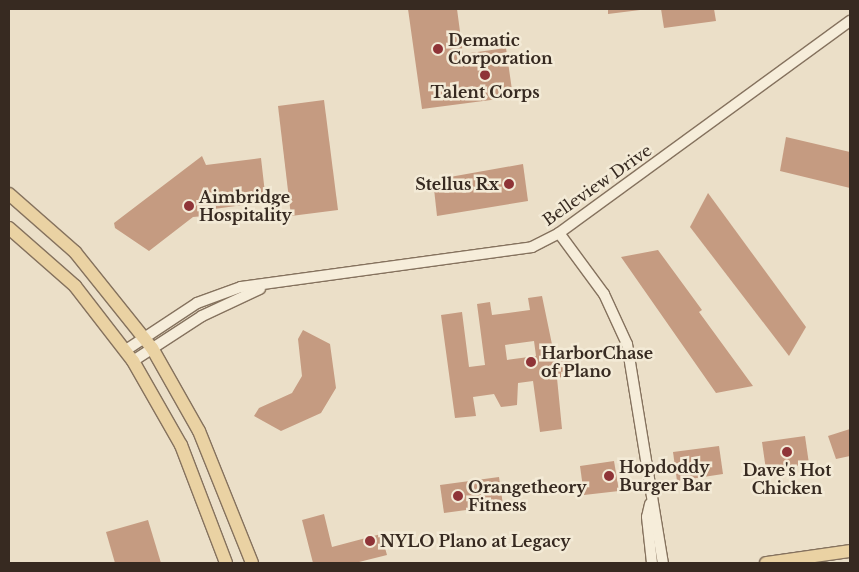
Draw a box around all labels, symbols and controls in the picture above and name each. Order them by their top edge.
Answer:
place label: Dematic Corporation [448,30,553,68]
marker: Dematic Corporation [432,43,444,55]
marker: Talent Corps [479,69,491,81]
place label: Talent Corps [430,82,540,102]
street label: Belleview Drive [539,140,655,230]
place label: Stellus Rx [415,174,499,194]
marker: Stellus Rx [503,178,515,190]
place label: Aimbridge Hospitality [199,187,292,225]
marker: Aimbridge Hospitality [183,200,195,212]
place label: HarborChase of Plano [541,343,653,381]
marker: HarborChase of Plano [525,356,537,368]
marker: Dave's Hot Chicken [781,446,793,458]
place label: Hopdoddy Burger Bar [619,457,712,495]
place label: Dave's Hot Chicken [743,460,831,498]
marker: Hopdoddy Burger Bar [603,470,615,482]
place label: Orangetheory Fitness [468,477,587,515]
marker: Orangetheory Fitness [452,490,464,502]
place label: NYLO Plano at Legacy [380,531,571,551]
marker: NYLO Plano at Legacy [364,535,376,547]

